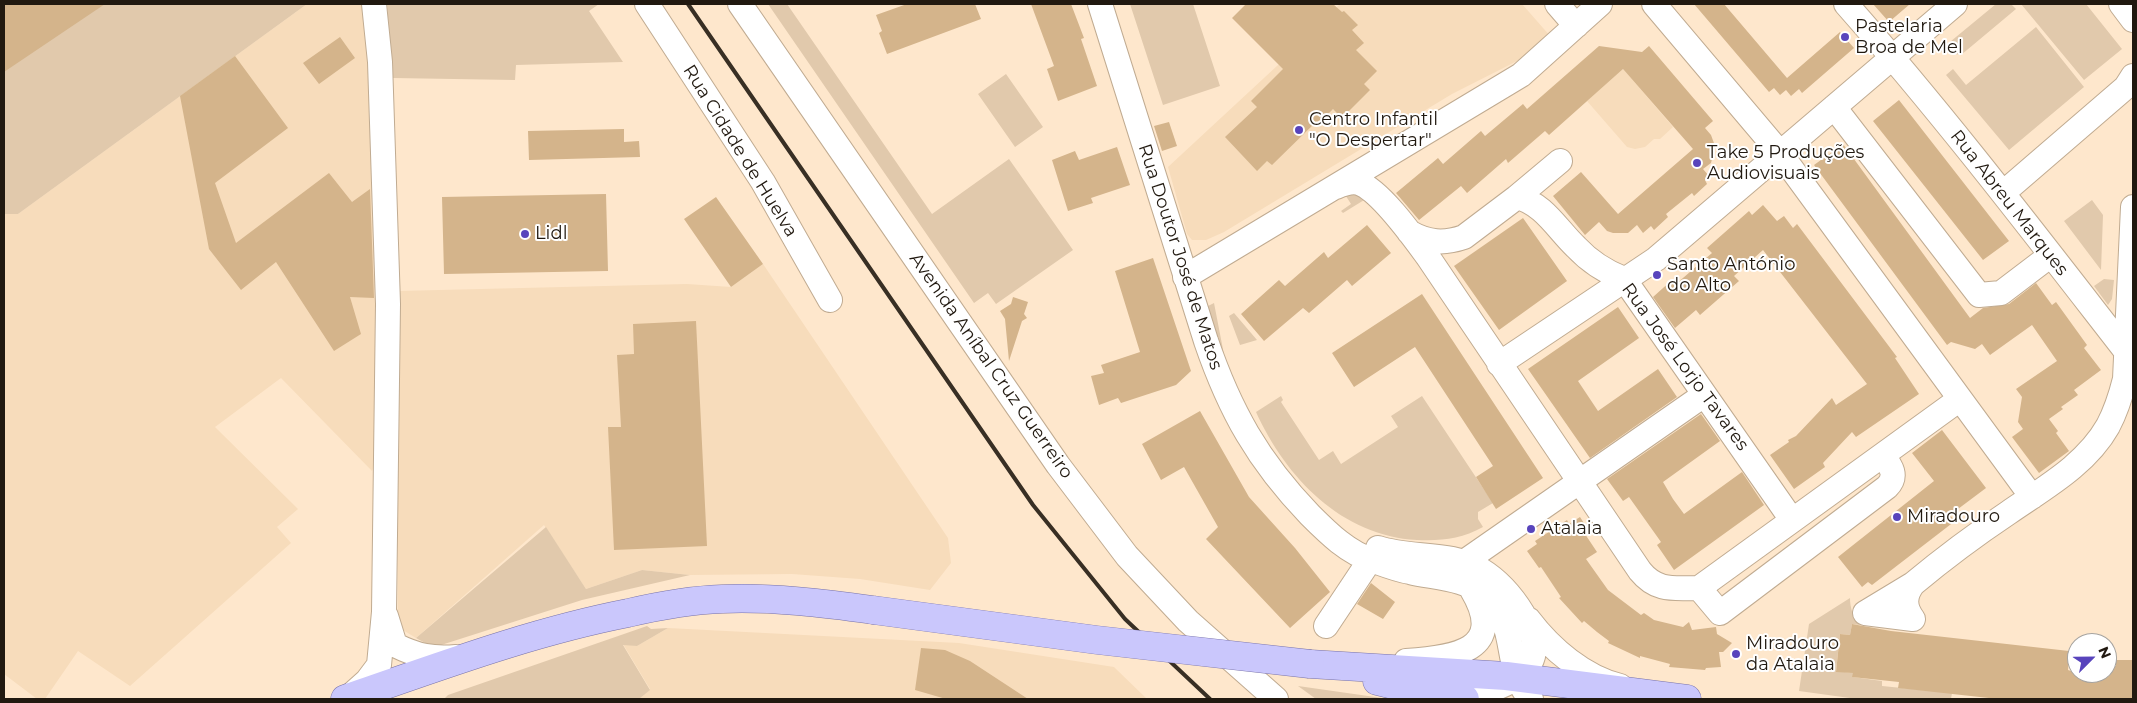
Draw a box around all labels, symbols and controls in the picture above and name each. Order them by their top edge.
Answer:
place label: Pastelaria Broa de Mel [1855,16,1963,58]
marker: Pastelaria Broa de Mel [1839,31,1851,43]
street label: Rua Cidade de Huelva [678,61,802,241]
place label: Centro Infantil "O Despertar" [1309,109,1438,152]
marker: Centro Infantil "O Despertar" [1293,124,1305,136]
street label: Rua Abreu Marques [1945,126,2073,280]
street label: Rua Doutor José de Matos [1133,141,1227,373]
place label: Take 5 Produções Audiovisuais [1707,142,1864,184]
marker: Take 5 Produções Audiovisuais [1691,157,1703,169]
place label: Lidl [535,223,567,245]
marker: Lidl [519,228,531,240]
street label: Avenida Aníbal Cruz Guerreiro [905,249,1077,483]
place label: Santo António do Alto [1667,254,1795,296]
marker: Santo António do Alto [1651,269,1663,281]
street label: Rua José Lorjo Tavares [1617,279,1753,455]
place label: Miradouro [1907,506,2000,528]
marker: Miradouro [1891,511,1903,523]
place label: Atalaia [1541,518,1602,540]
marker: Atalaia [1525,523,1537,535]
place label: Miradouro da Atalaia [1746,633,1839,676]
north arrow [2067,633,2117,683]
text: N [2094,644,2115,661]
marker: Miradouro da Atalaia [1730,648,1742,660]

